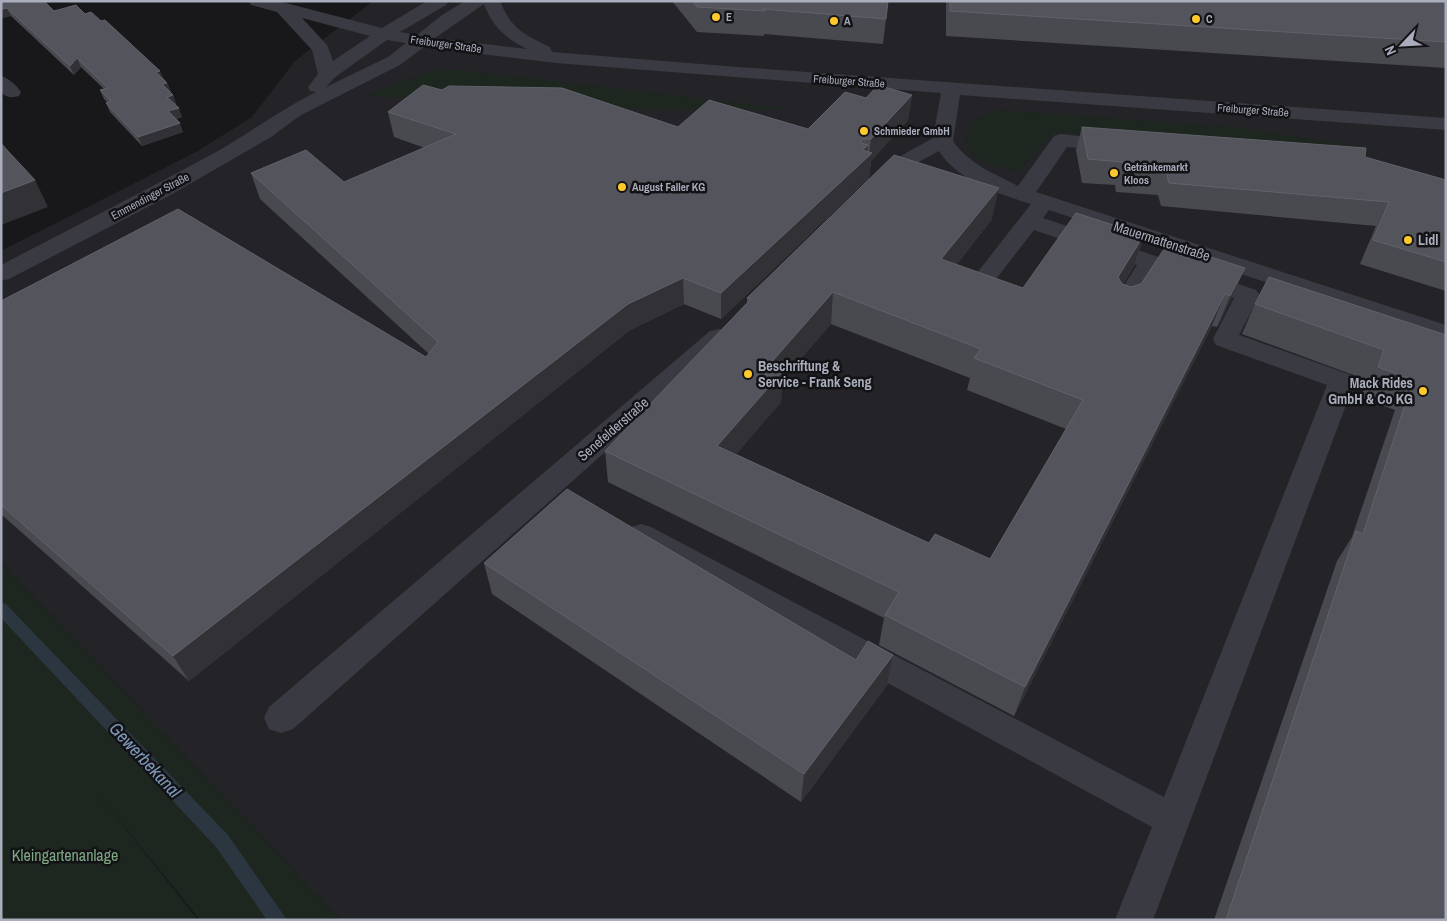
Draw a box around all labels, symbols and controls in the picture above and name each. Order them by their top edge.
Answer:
place label: E [726,10,732,24]
marker: E [710,11,722,23]
place label: C [1206,12,1213,26]
marker: C [1190,13,1202,25]
place label: A [844,14,851,28]
marker: A [828,15,840,27]
north arrow [1377,20,1427,70]
street label: Freiburger Straße [410,32,482,56]
text: N [1380,43,1400,58]
street label: Freiburger Straße [813,72,885,90]
street label: Freiburger Straße [1217,101,1289,119]
place label: Schmieder GmbH [874,124,950,138]
marker: Schmieder GmbH [858,125,870,137]
place label: Getränkemarkt Kloos [1124,160,1188,187]
marker: Getränkemarkt Kloos [1108,167,1120,179]
street label: Emmendinger Straße [109,170,191,222]
place label: August Faller KG [632,180,705,194]
marker: August Faller KG [616,181,628,193]
street label: Mauermattenstraße [1112,217,1212,265]
place label: Lidl [1418,231,1438,249]
marker: Lidl [1402,234,1414,246]
place label: Beschriftung & Service - Frank Seng [758,357,872,391]
marker: Beschriftung & Service - Frank Seng [742,368,754,380]
place label: Mack Rides GmbH & Co KG [1328,374,1413,408]
marker: Mack Rides GmbH & Co KG [1417,385,1429,397]
street label: Senefelderstraße [574,393,652,465]
water label: Gewerbekanal [104,716,187,804]
park label: Kleingartenanlage [12,844,118,866]

